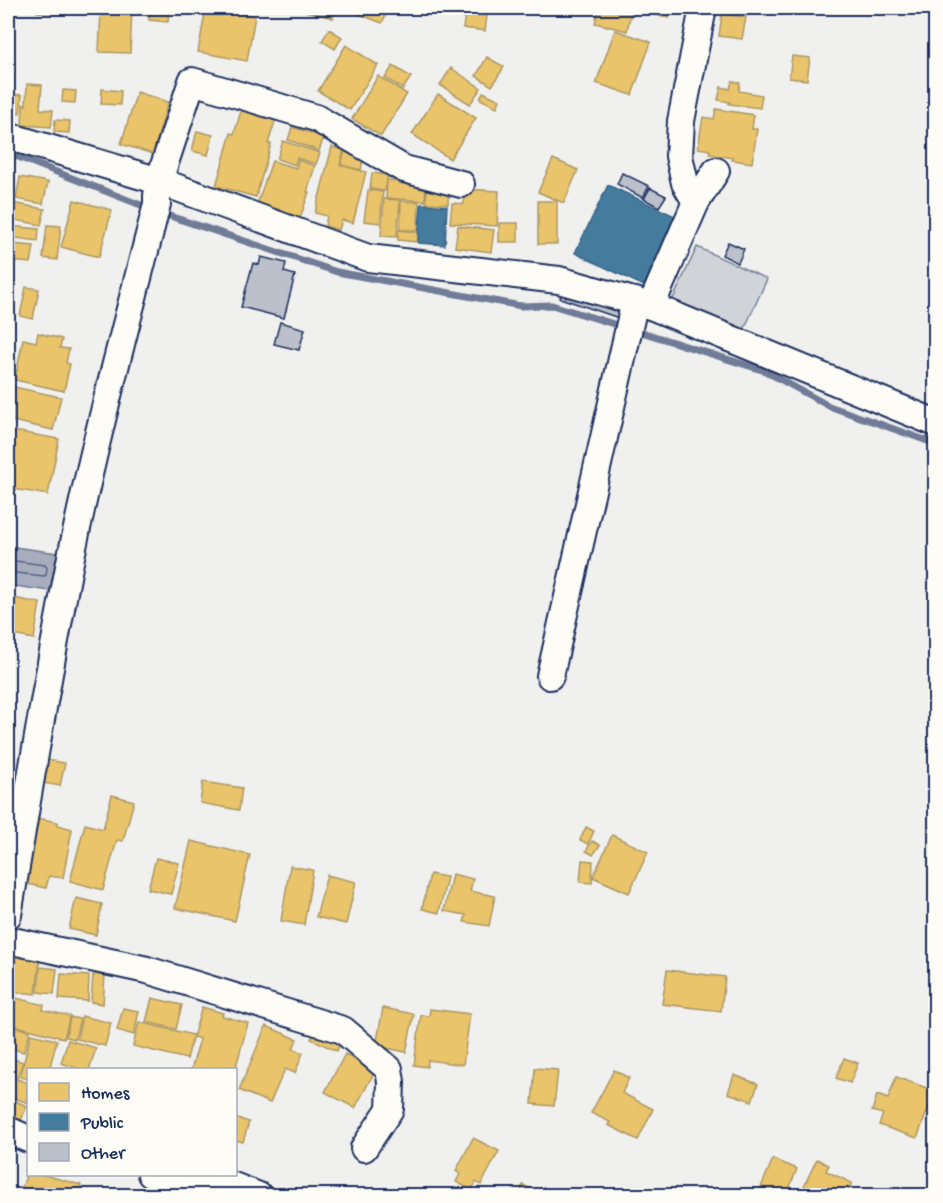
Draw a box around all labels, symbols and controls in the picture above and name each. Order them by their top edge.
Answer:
legend [27,1068,237,1176]
text: Homes [81,1084,131,1105]
text: Public [80,1114,124,1135]
text: Other [81,1144,126,1165]

